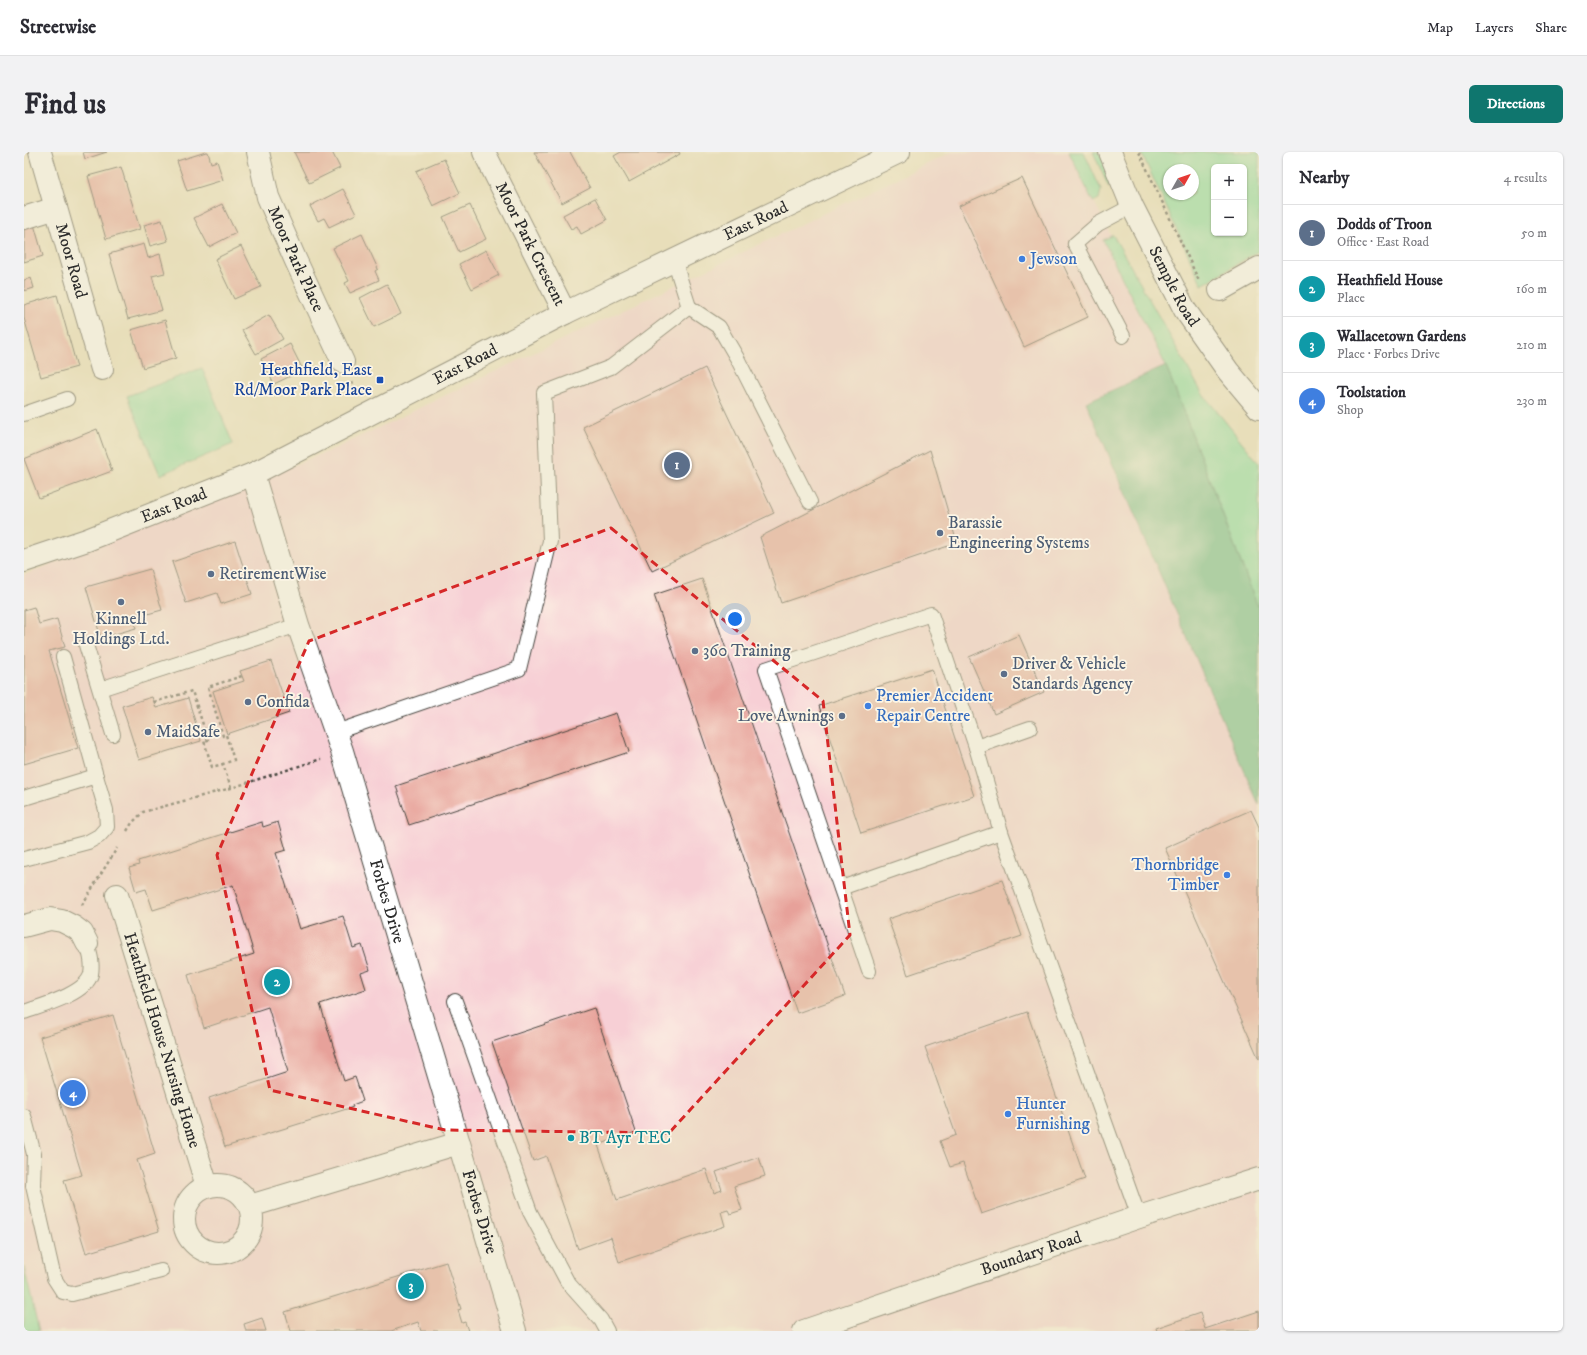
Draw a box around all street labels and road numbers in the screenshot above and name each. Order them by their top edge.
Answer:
street label: Moor Park Crescent [490,178,571,310]
street label: East Road [720,196,792,246]
street label: Moor Park Place [262,203,329,315]
street label: Moor Road [50,221,92,301]
street label: Semple Road [1143,243,1205,332]
street label: East Road [430,339,502,390]
street label: East Road [138,482,211,528]
street label: Forbes Drive [364,857,410,946]
street label: Heathfield House Nursing Home [118,930,206,1151]
street label: Forbes Drive [457,1167,502,1257]
street label: Boundary Road [978,1226,1085,1281]

